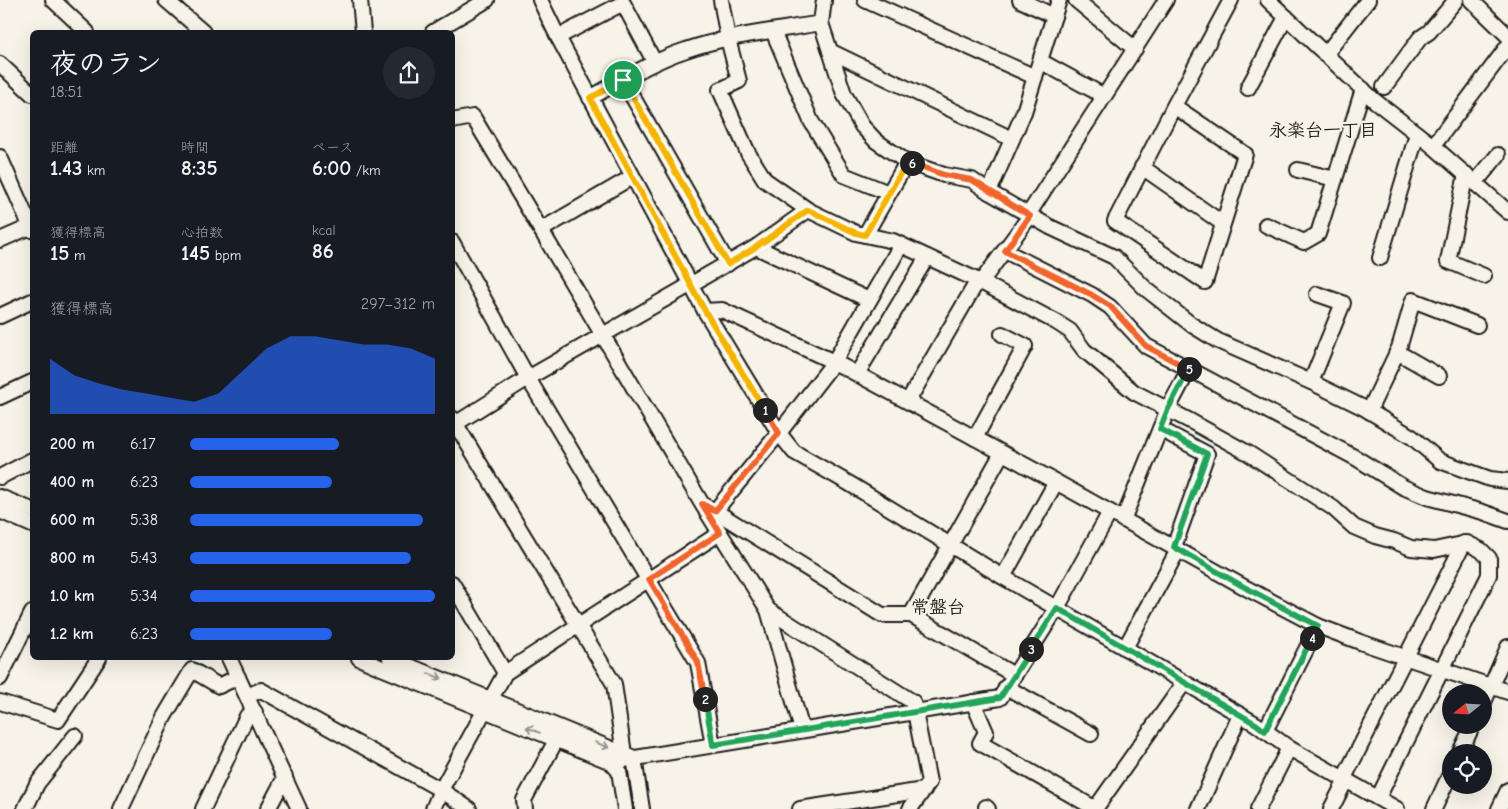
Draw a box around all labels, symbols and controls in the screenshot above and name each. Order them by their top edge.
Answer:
button: share [383,47,435,99]
text: 夜のラン [50,48,162,80]
pin [602,59,644,101]
icon: arrive [609,66,637,94]
text: 18:51 [50,83,82,101]
district label: 永楽台一丁目 [1269,120,1377,141]
text: 距離 [50,139,78,156]
text: 時間 [181,139,209,156]
text: ペース [312,139,353,156]
pin: 6 [900,150,924,176]
text: 6 [909,155,916,172]
text: 1.43 [50,156,82,180]
text: 8:35 [181,156,218,180]
text: 6:00 [312,156,351,180]
text: km [82,162,105,179]
text: /km [351,162,381,179]
text: kcal [312,222,336,239]
text: 獲得標高 [50,224,106,241]
text: 心拍数 [181,224,223,241]
text: 86 [312,239,334,263]
text: 15 [50,241,69,265]
text: 145 [181,241,210,265]
text: m [69,247,86,264]
text: bpm [210,247,241,264]
text: 297–312 m [361,295,435,313]
text: 獲得標高 [50,300,114,318]
pin: 5 [1176,356,1202,382]
text: 5 [1186,361,1193,378]
pin: 1 [752,398,778,422]
text: 1 [763,402,768,419]
text: 200 m [50,435,95,453]
text: 6:17 [130,435,155,453]
text: 400 m [50,473,94,491]
text: 6:23 [130,473,158,491]
text: 600 m [50,511,95,529]
text: 5:38 [130,511,158,529]
text: 800 m [50,549,95,567]
text: 5:43 [130,549,157,567]
text: 1.0 km [50,587,95,605]
text: 5:34 [130,587,157,605]
district label: 常盤台 [911,597,965,618]
text: 1.2 km [50,625,93,643]
text: 6:23 [130,625,158,643]
pin: 4 [1300,626,1324,650]
text: 4 [1309,630,1316,647]
pin: 3 [1018,636,1044,662]
text: 3 [1028,641,1035,658]
one-way arrow [427,672,442,681]
north arrow [1442,684,1492,734]
map controls [1442,684,1492,794]
pin: 2 [692,686,718,712]
text: 2 [702,691,709,708]
one-way arrow [526,725,541,734]
one-way arrow [594,741,609,750]
button: locate [1442,744,1492,794]

